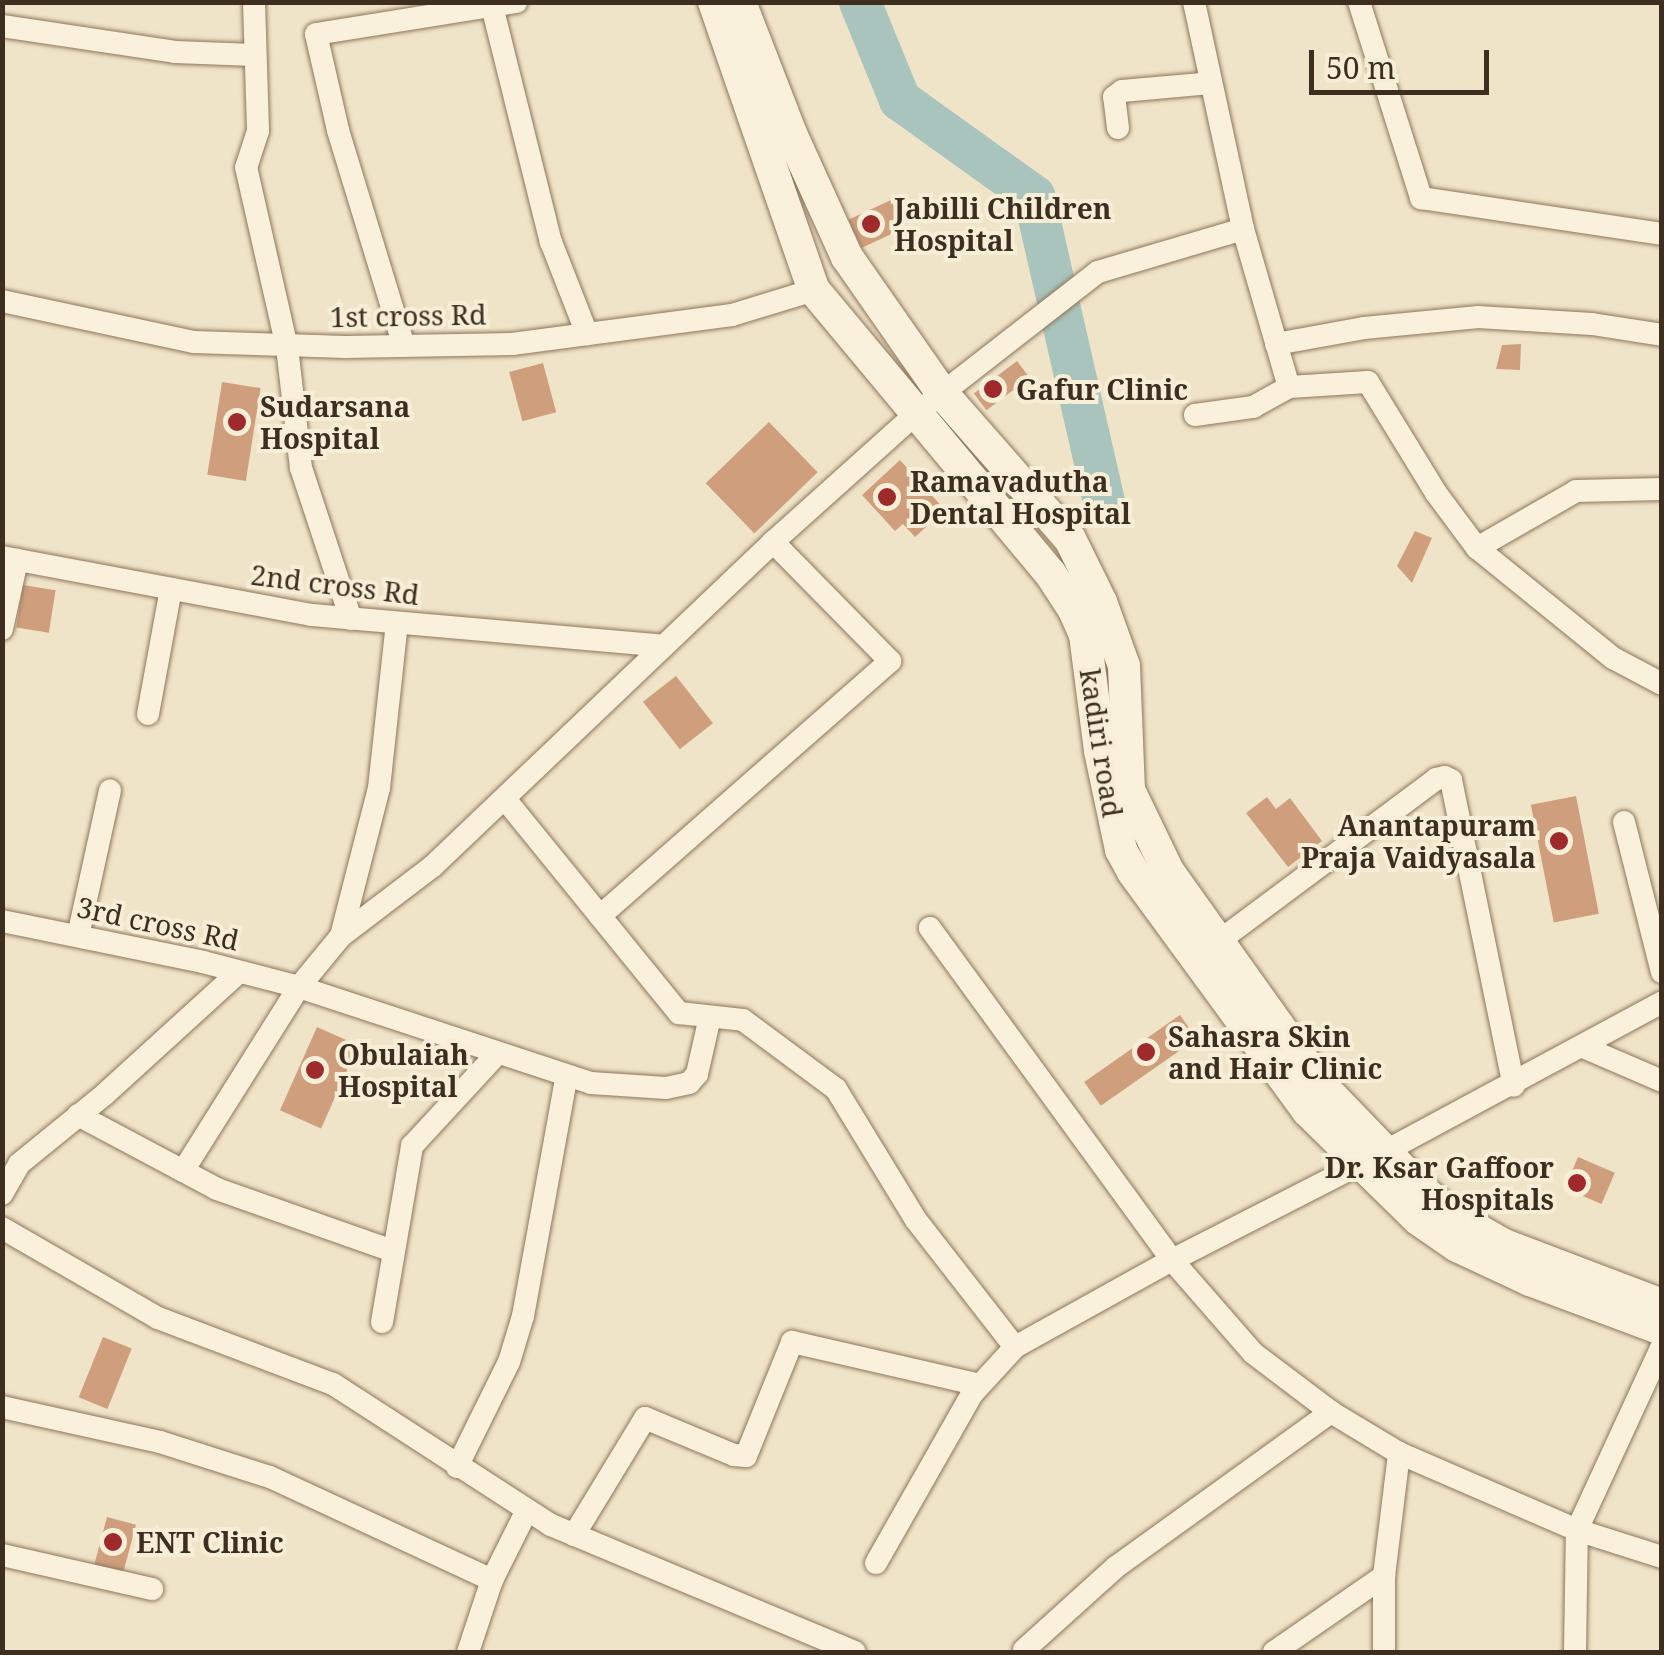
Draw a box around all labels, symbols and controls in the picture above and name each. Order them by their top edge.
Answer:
scale bar [1314,30,1494,92]
text: 50 m [1326,47,1396,88]
place label: Jabilli Children Hospital [894,191,1111,257]
marker: Jabilli Children Hospital [858,211,884,237]
street label: 1st cross Rd [329,297,487,333]
place label: Gafur Clinic [1016,372,1188,406]
marker: Gafur Clinic [980,376,1006,402]
place label: Sudarsana Hospital [260,389,410,455]
marker: Sudarsana Hospital [224,409,250,435]
place label: Ramavadutha Dental Hospital [910,464,1131,530]
marker: Ramavadutha Dental Hospital [874,484,900,510]
street label: 2nd cross Rd [249,557,421,611]
street label: kadiri road [1074,666,1130,820]
place label: Anantapuram Praja Vaidyasala [1301,808,1536,874]
marker: Anantapuram Praja Vaidyasala [1546,828,1572,854]
street label: 3rd cross Rd [74,889,242,957]
place label: Sahasra Skin and Hair Clinic [1168,1019,1382,1085]
place label: Obulaiah Hospital [338,1037,469,1103]
marker: Sahasra Skin and Hair Clinic [1133,1039,1159,1065]
marker: Obulaiah Hospital [302,1057,328,1083]
place label: Dr. Ksar Gaffoor Hospitals [1325,1150,1554,1216]
marker: Dr. Ksar Gaffoor Hospitals [1564,1170,1590,1196]
place label: ENT Clinic [136,1525,284,1559]
marker: ENT Clinic [100,1529,126,1555]

